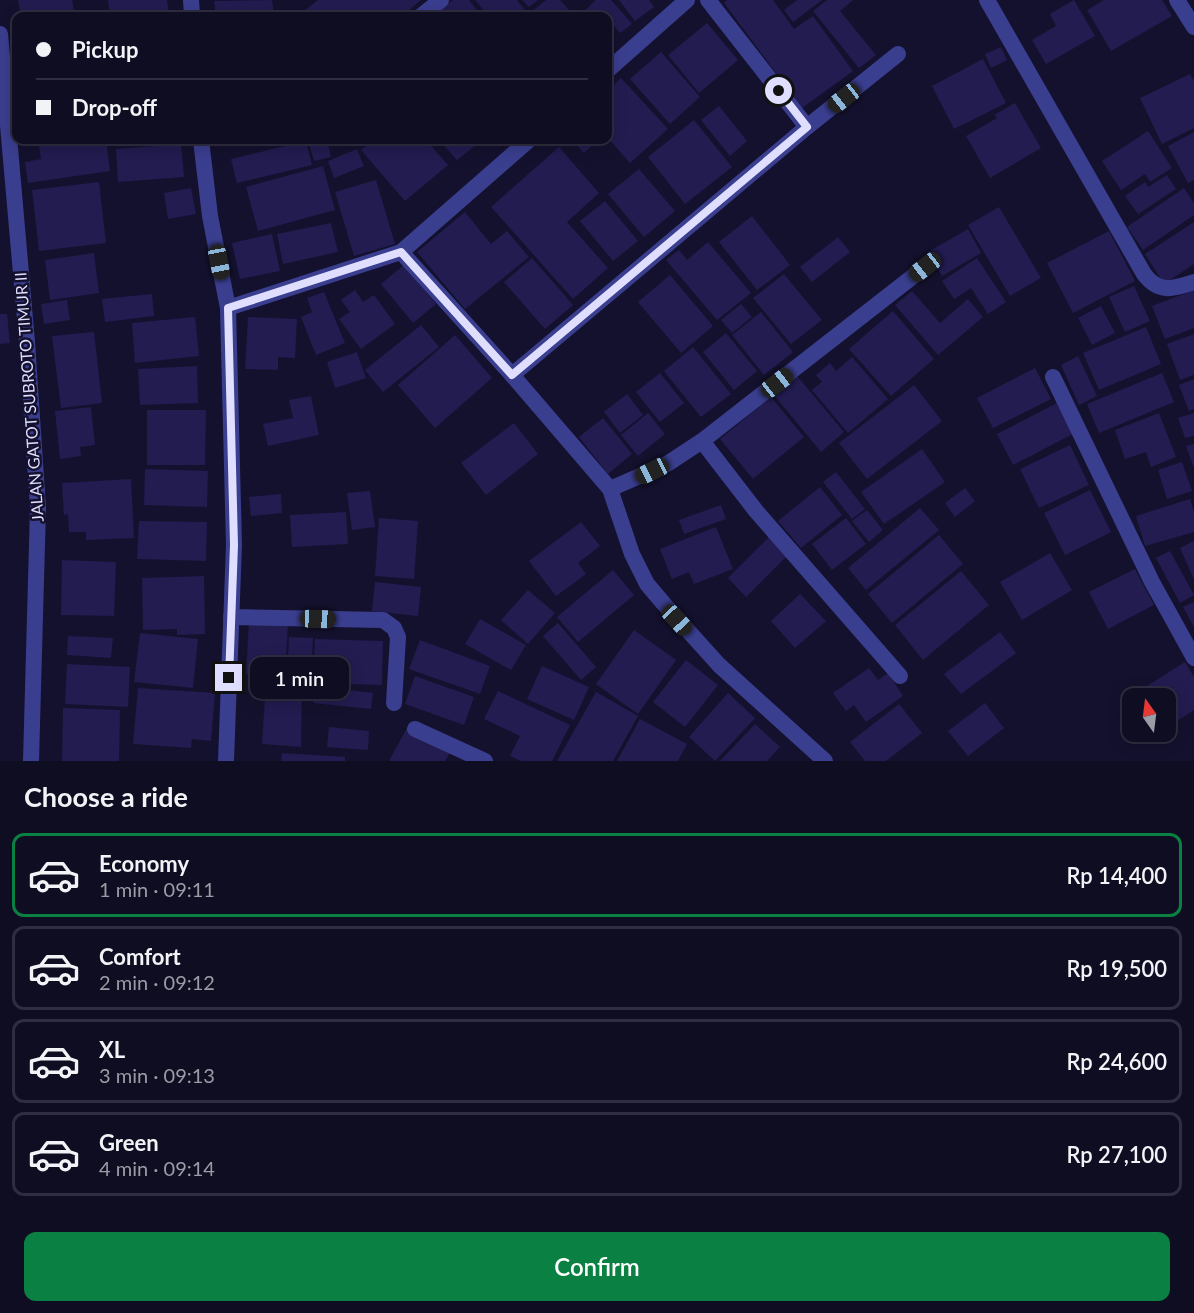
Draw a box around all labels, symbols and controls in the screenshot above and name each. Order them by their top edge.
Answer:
text: Pickup [72,36,138,63]
route start [765,77,792,104]
car [824,80,864,116]
text: Drop-off [72,94,157,121]
car [207,243,231,281]
car [905,249,945,285]
street label: JALAN GATOT SUBROTO TIMUR II [10,271,47,523]
car [757,365,797,401]
car [632,455,672,487]
car [658,601,696,639]
car [300,609,336,629]
callout: 1 min [250,657,349,699]
route end [215,664,242,691]
text: 1 min [275,666,324,690]
north arrow [1122,688,1176,742]
map controls [1122,688,1176,742]
text: Choose a ride [24,780,188,813]
icon: car [27,848,81,902]
text: Economy [99,850,189,877]
text: Rp 14,400 [1066,862,1167,889]
text: 1 min · 09:11 [99,877,215,901]
icon: car [27,941,81,995]
text: Comfort [99,943,181,970]
text: Rp 19,500 [1066,955,1167,982]
text: 2 min · 09:12 [99,970,215,994]
icon: car [27,1034,81,1088]
text: XL [99,1036,125,1063]
text: Rp 24,600 [1066,1048,1167,1075]
text: 3 min · 09:13 [99,1063,215,1087]
icon: car [27,1127,81,1181]
text: Green [99,1129,159,1156]
text: Rp 27,100 [1066,1141,1167,1168]
text: 4 min · 09:14 [99,1156,215,1180]
button: Confirm [24,1232,1170,1301]

